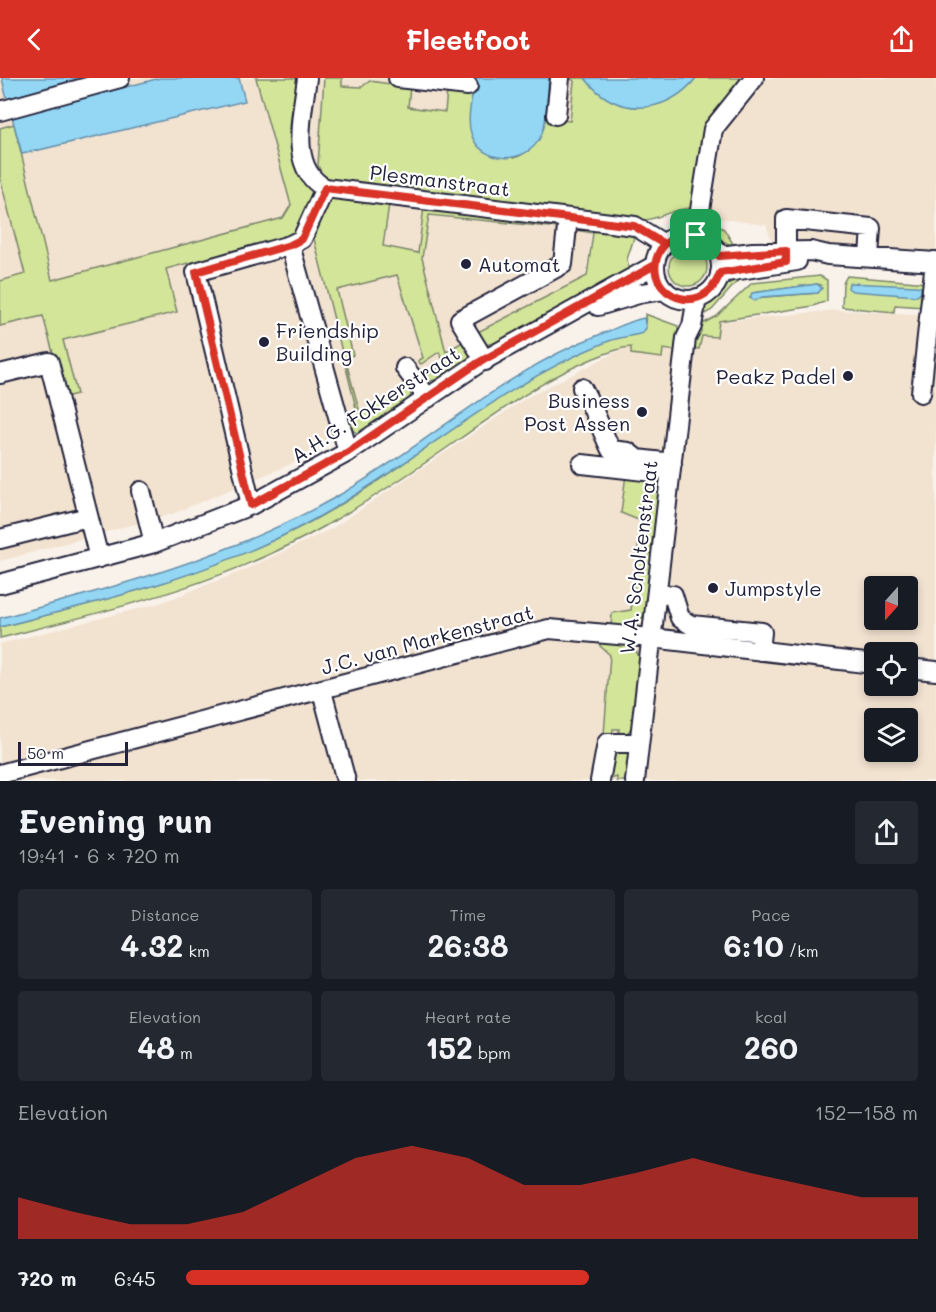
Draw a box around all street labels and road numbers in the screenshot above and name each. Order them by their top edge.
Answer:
street label: Plesmanstraat [368,158,512,202]
street label: A.H.G. Fokkerstraat [286,340,464,468]
street label: W.A. Scholtenstraat [613,458,663,656]
street label: J.C. van Markenstraat [318,598,536,680]

